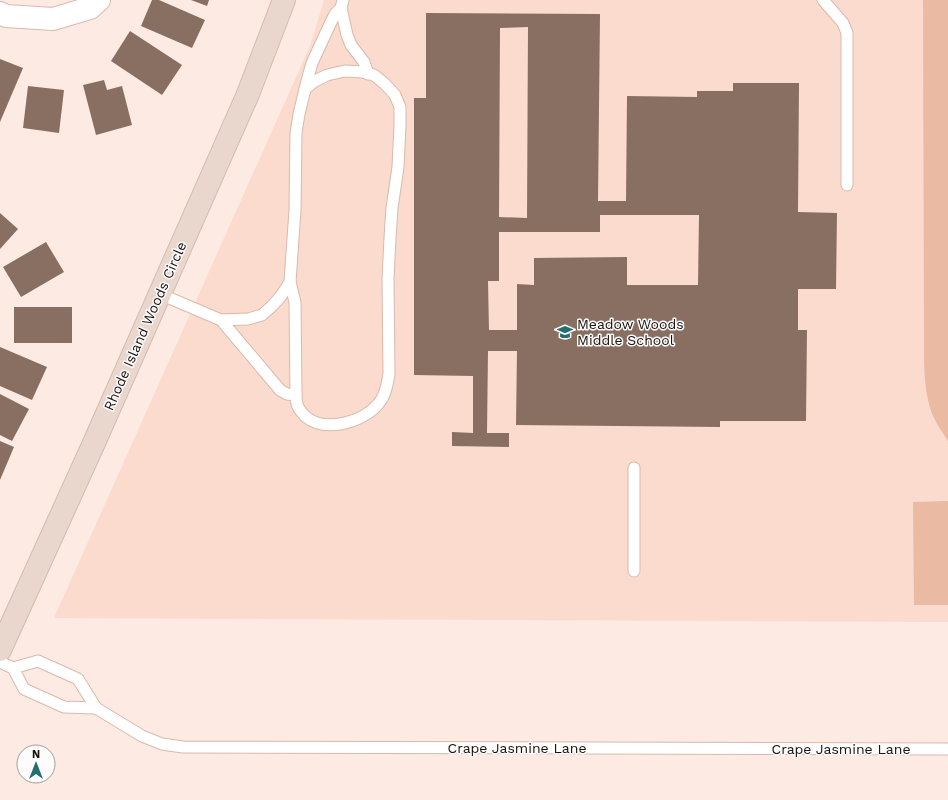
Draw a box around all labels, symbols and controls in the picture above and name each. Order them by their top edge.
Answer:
street label: Rhode Island Woods Circle [100,239,190,413]
place label: Meadow Woods Middle School [577,316,684,348]
school or university icon: Meadow Woods Middle School [556,323,574,341]
street label: Crape Jasmine Lane [448,740,586,756]
street label: Crape Jasmine Lane [772,741,910,757]
north arrow [16,744,56,784]
text: N [32,748,40,761]

